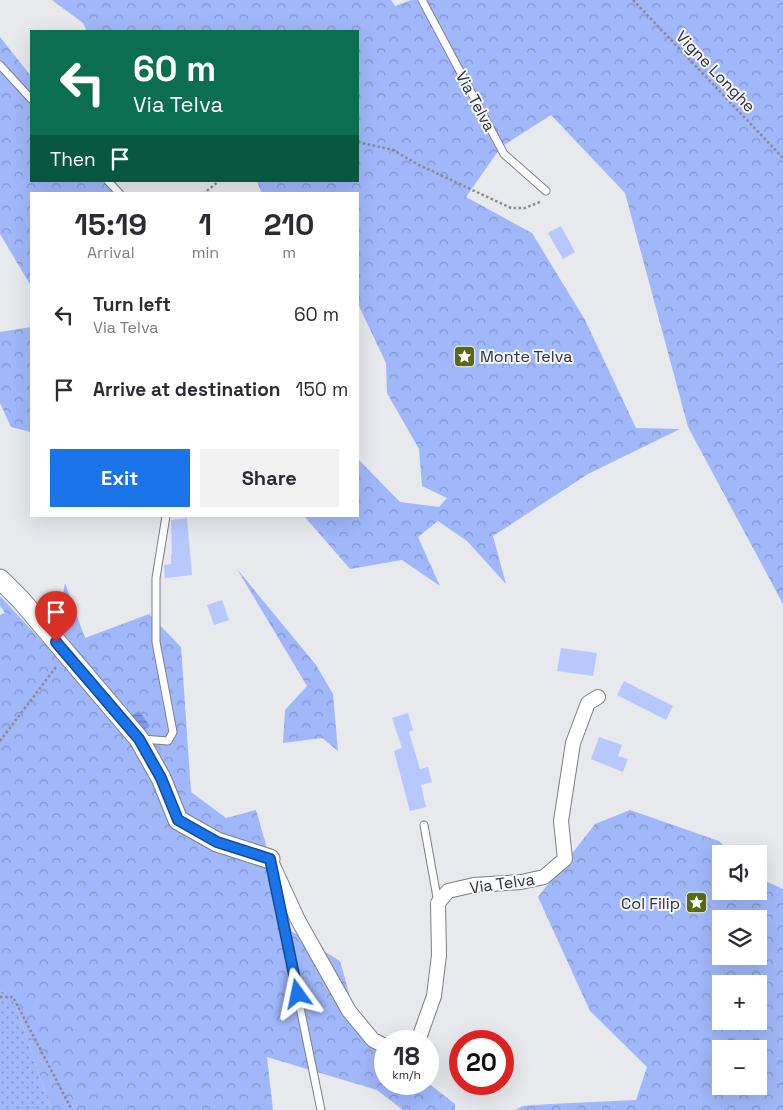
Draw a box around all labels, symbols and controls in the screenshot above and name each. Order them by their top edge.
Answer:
street label: Vigne Longhe [671,26,760,117]
text: 60 m [133,47,216,91]
icon: left [50,50,115,115]
street label: Via Telva [451,67,500,135]
text: Via Telva [133,90,223,118]
icon: arrive [106,145,134,173]
text: Then [50,147,96,172]
text: 15:19 [75,205,147,244]
text: 1 [199,205,212,244]
text: 210 [264,205,314,244]
text: Arrival [87,242,135,263]
text: min [192,242,219,263]
text: m [282,242,296,263]
text: Turn left [93,292,171,317]
icon: left [50,301,78,329]
text: 60 m [294,302,339,327]
text: Via Telva [93,317,159,338]
place icon: Monte Telva [452,344,476,368]
place label: Monte Telva [480,346,572,367]
icon: arrive [50,376,78,404]
text: Arrive at destination [93,377,281,402]
text: 150 m [296,377,348,402]
button: Exit [50,449,190,507]
button: Share [200,449,339,507]
pin [35,591,77,642]
icon: arrive [42,598,70,626]
map controls [712,845,767,1095]
button: sound [712,845,767,900]
street label: Via Telva [468,869,536,898]
place icon: Col Filip [684,891,708,915]
place label: Col Filip [621,893,680,914]
button: layers [712,910,767,965]
position arrow [271,967,323,1019]
button: + [712,975,767,1030]
speed limit sign: 20 [449,1030,514,1095]
text: 18 [393,1040,420,1072]
button: − [712,1040,767,1095]
text: km/h [392,1067,421,1083]

